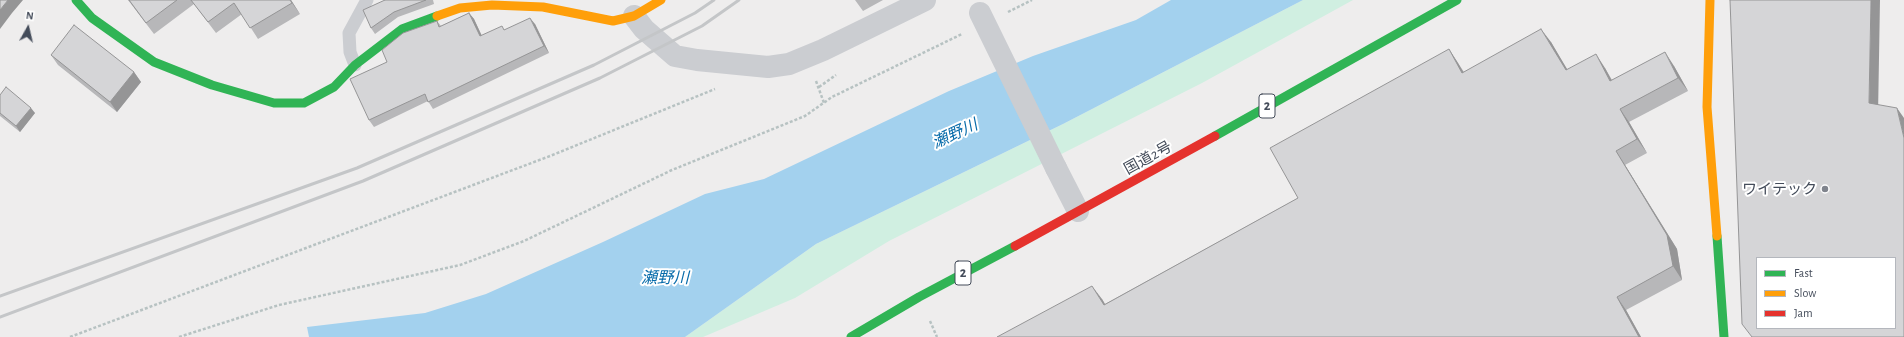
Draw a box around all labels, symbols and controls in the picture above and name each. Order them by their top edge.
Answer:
north arrow [8,8,48,48]
text: N [25,10,34,22]
road number: 2 [1259,94,1275,118]
water label: 瀬野川 [929,115,981,153]
street label: 国道2号 [1121,138,1175,178]
place label: ワイテック [1742,180,1817,198]
marker: ワイテック [1820,184,1830,194]
legend [1756,257,1896,329]
road number: 2 [955,261,971,285]
text: Fast [1794,267,1813,279]
water label: 瀬野川 [641,268,689,288]
text: Slow [1794,287,1816,299]
text: Jam [1794,307,1813,319]

